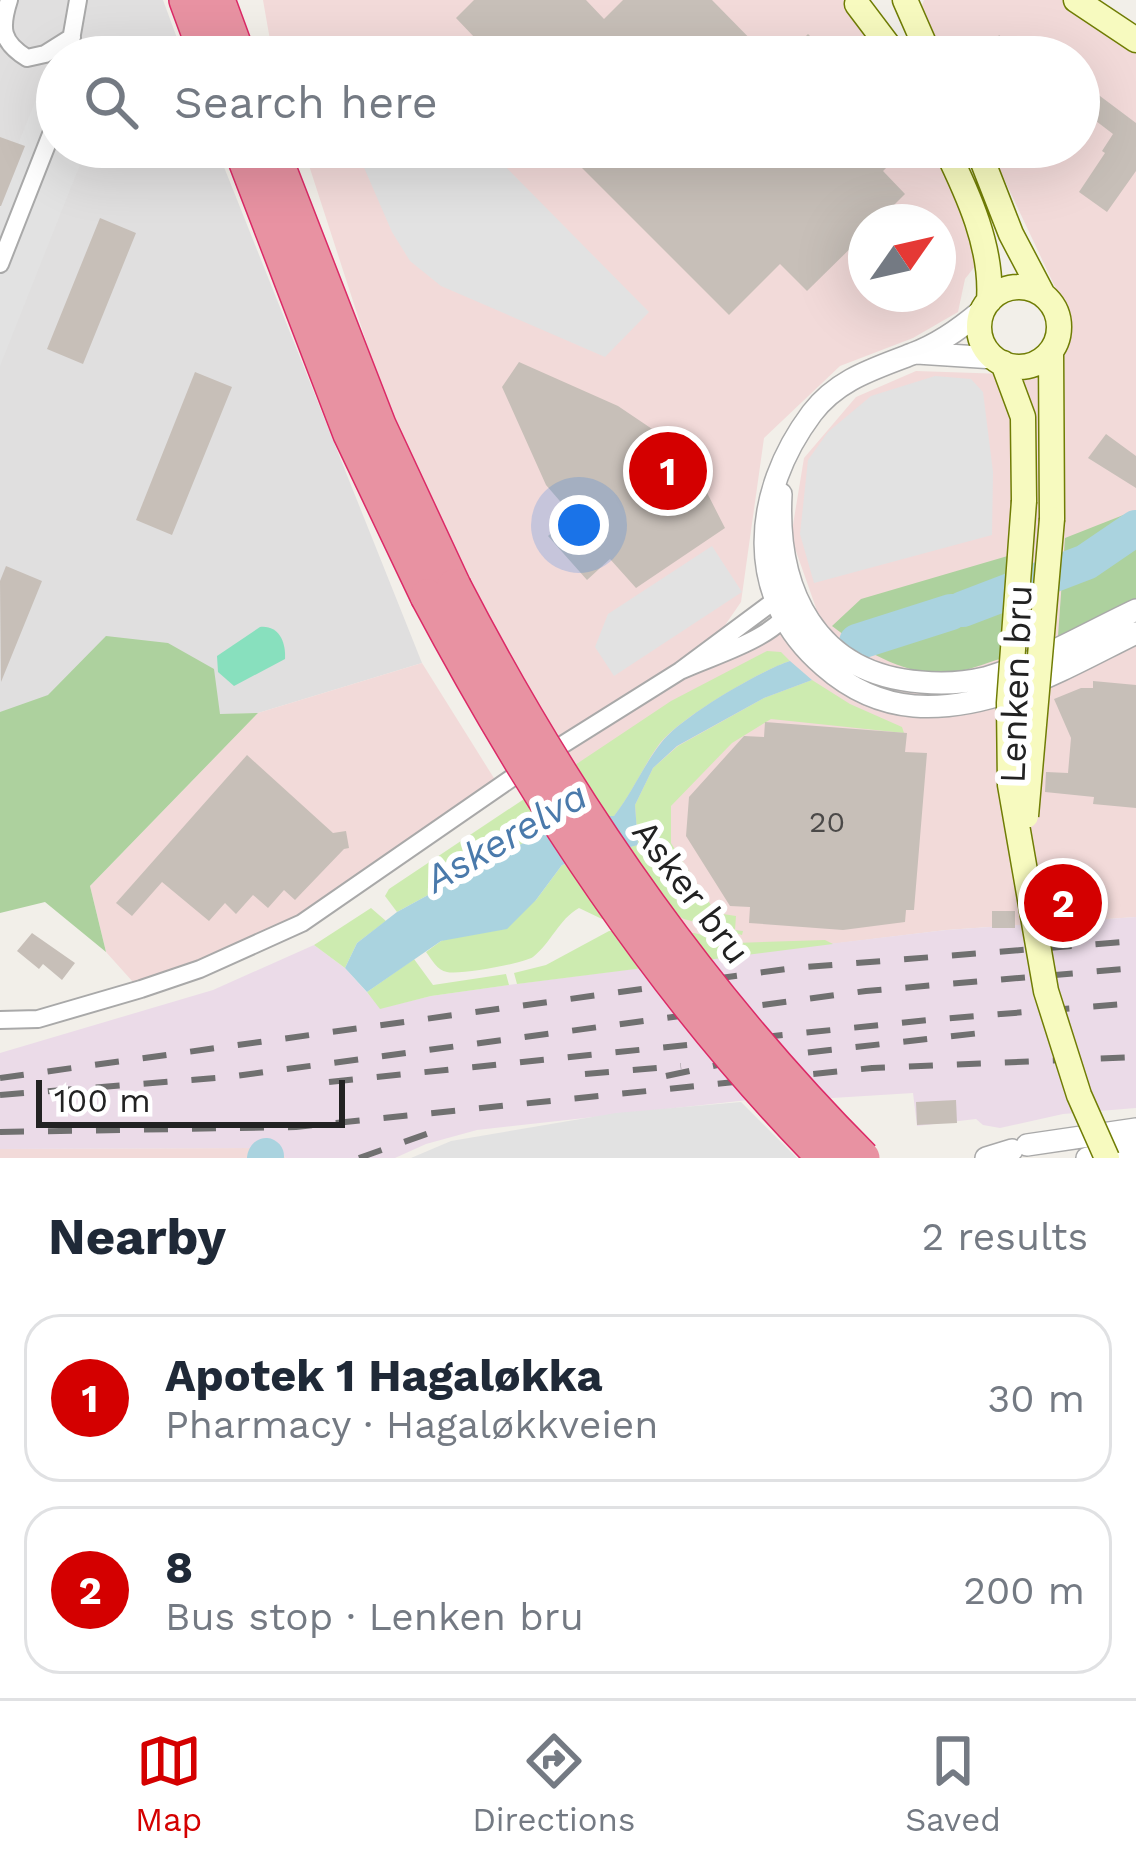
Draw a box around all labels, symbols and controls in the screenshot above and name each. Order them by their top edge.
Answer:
search box [36,36,1100,168]
icon: search [78,69,144,135]
text: Search here [174,76,438,129]
north arrow [848,204,956,312]
pin: 1 [629,426,707,516]
your location [549,495,609,555]
street label: Lenken bru [992,584,1040,784]
water label: Askerelva [415,773,595,902]
house number: 20 [809,804,845,839]
street label: Asker bru [623,812,759,972]
pin: 2 [1024,858,1102,948]
scale bar [36,1074,345,1127]
text: 100 m [54,1081,151,1120]
text: Nearby [48,1207,226,1266]
text: 2 results [922,1214,1088,1259]
text: Apotek 1 Hagaløkka [165,1349,603,1402]
text: 1 [82,1376,98,1421]
text: 30 m [988,1376,1085,1421]
text: Pharmacy · Hagaløkkveien [165,1402,658,1447]
text: 8 [165,1541,193,1594]
text: 2 [78,1568,102,1613]
text: 200 m [963,1568,1085,1613]
text: Bus stop · Lenken bru [165,1594,584,1639]
tab: Map [135,1728,202,1839]
tab: Directions [472,1728,635,1839]
tab: Saved [905,1728,1001,1839]

